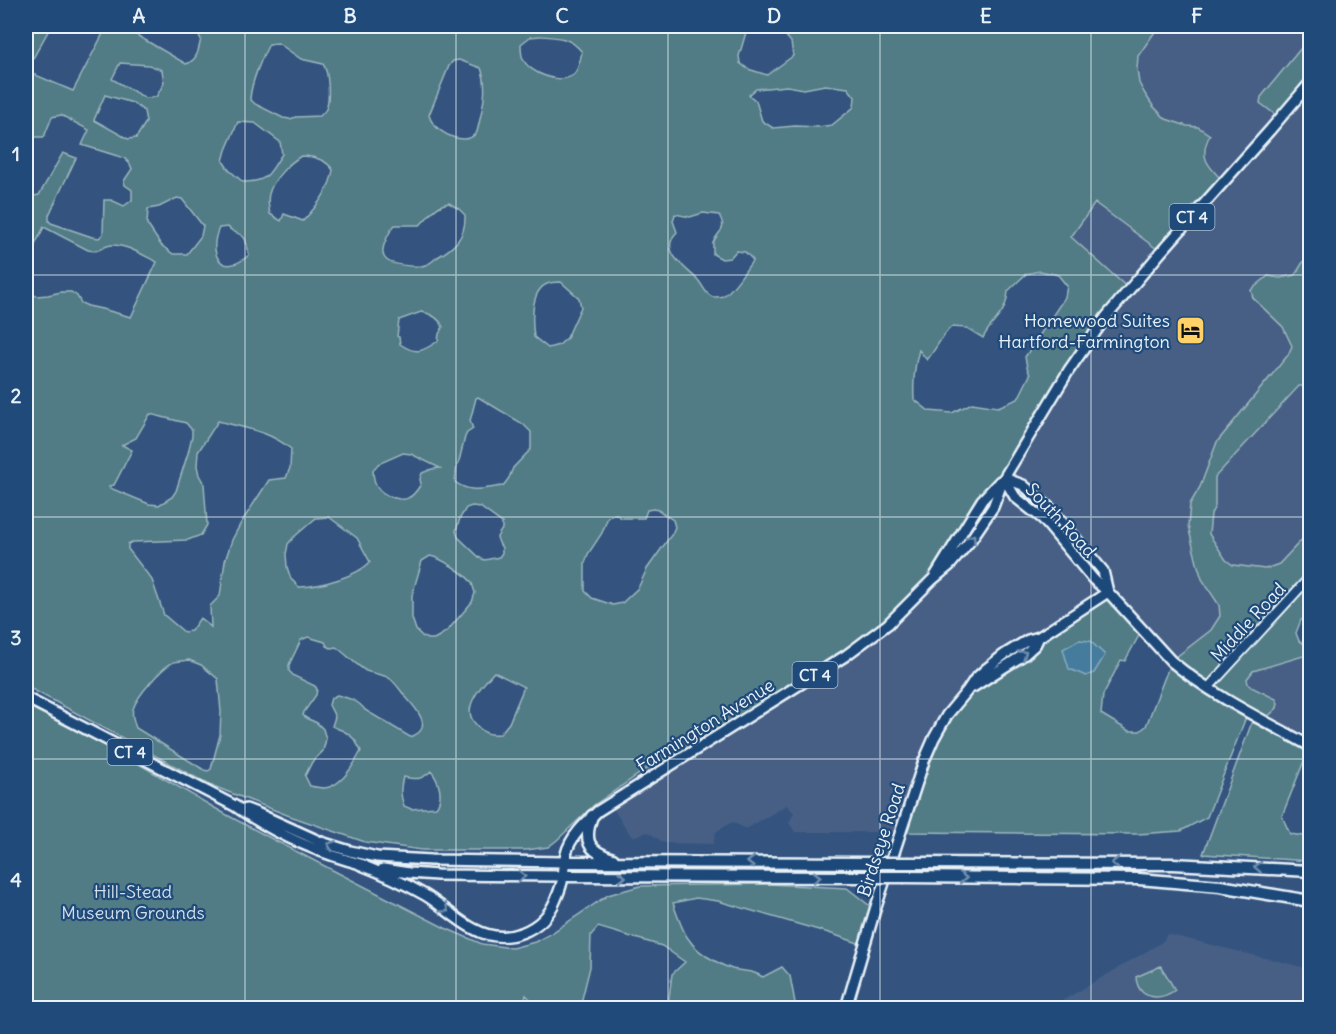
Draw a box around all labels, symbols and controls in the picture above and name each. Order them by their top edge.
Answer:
text: A [133,3,146,28]
text: B [343,3,357,28]
text: C [555,3,569,28]
text: D [767,3,781,28]
text: E [980,3,992,28]
text: F [1191,3,1203,28]
text: 1 [12,141,20,166]
road number: CT 4 [1170,204,1214,230]
place label: Homewood Suites Hartford-Farmington [999,309,1170,353]
hotel icon: Homewood Suites Hartford-Farmington [1175,314,1207,346]
text: 2 [11,383,22,408]
street label: South Road [1021,478,1102,562]
one-way arrow [965,533,976,544]
street label: Middle Road [1206,577,1291,666]
text: 3 [10,625,22,650]
one-way arrow [1016,650,1027,661]
road number: CT 4 [792,662,838,688]
street label: Farmington Avenue [632,673,778,777]
road number: CT 4 [108,739,152,765]
street label: Birdseye Road [852,780,910,900]
one-way arrow [326,839,337,852]
one-way arrow [746,856,755,868]
one-way arrow [1110,857,1119,869]
one-way arrow [1253,861,1262,874]
text: 4 [10,867,22,892]
one-way arrow [517,870,526,882]
one-way arrow [617,871,626,883]
one-way arrow [812,871,821,883]
one-way arrow [959,872,968,884]
park label: Hill-Stead Museum Grounds [61,880,205,924]
one-way arrow [439,901,450,912]

